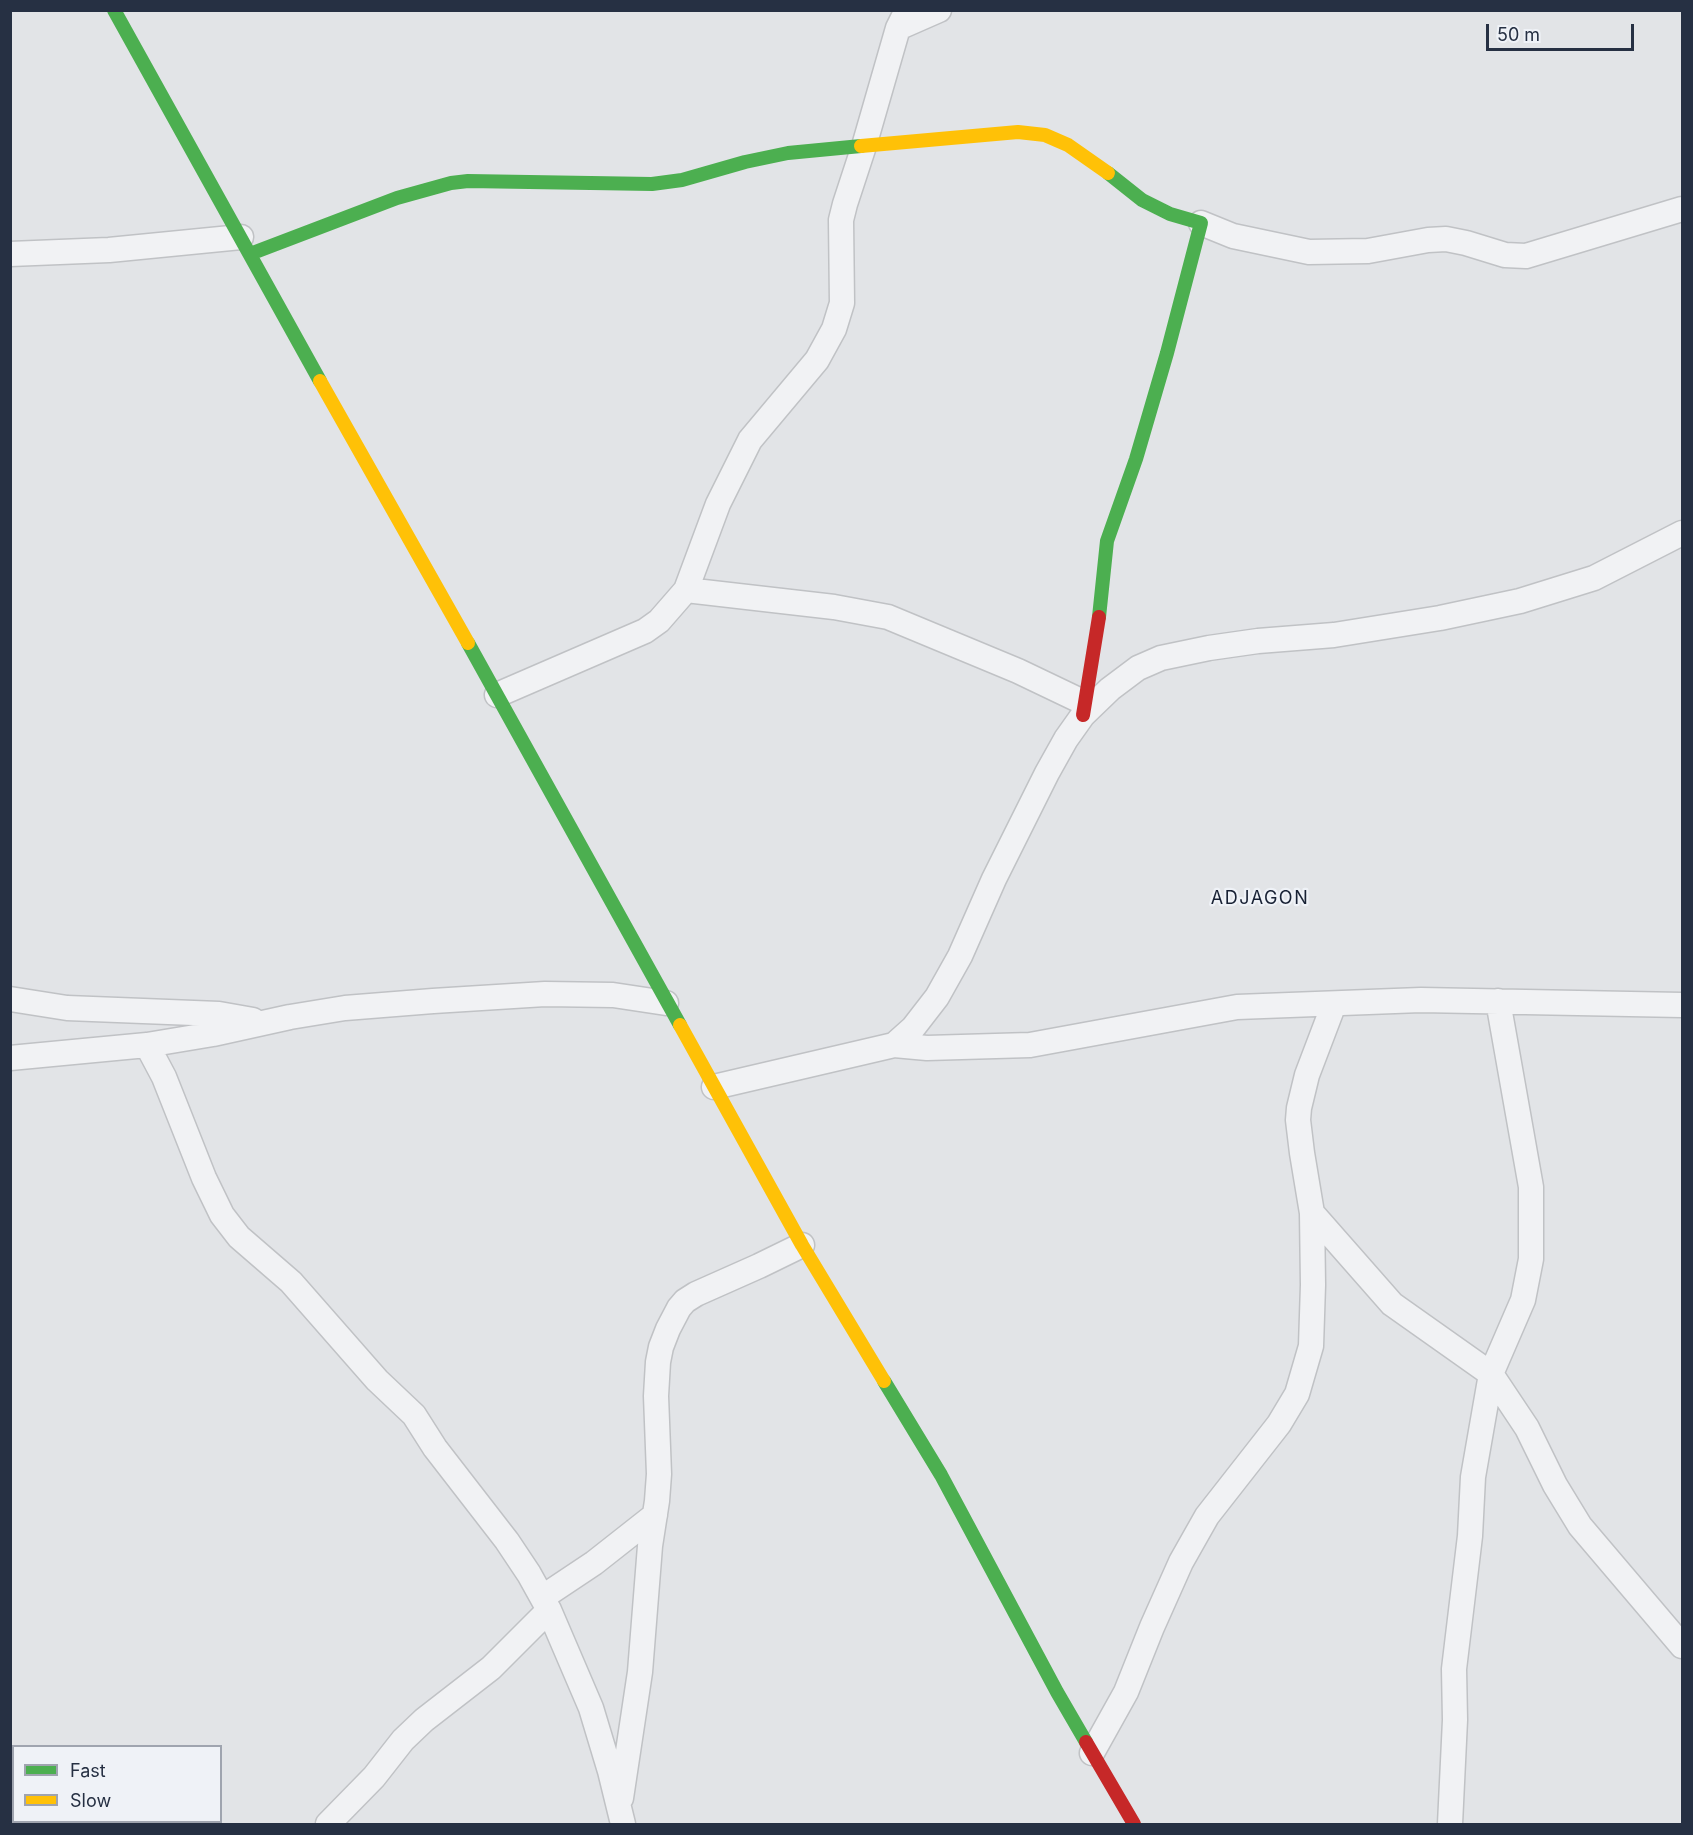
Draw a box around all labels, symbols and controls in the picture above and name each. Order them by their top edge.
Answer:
scale bar [1489,12,1638,50]
text: 50 m [1497,24,1540,45]
district label: ADJAGON [1211,888,1309,910]
legend [12,1745,222,1823]
text: Fast [70,1760,106,1781]
text: Slow [70,1790,111,1811]

